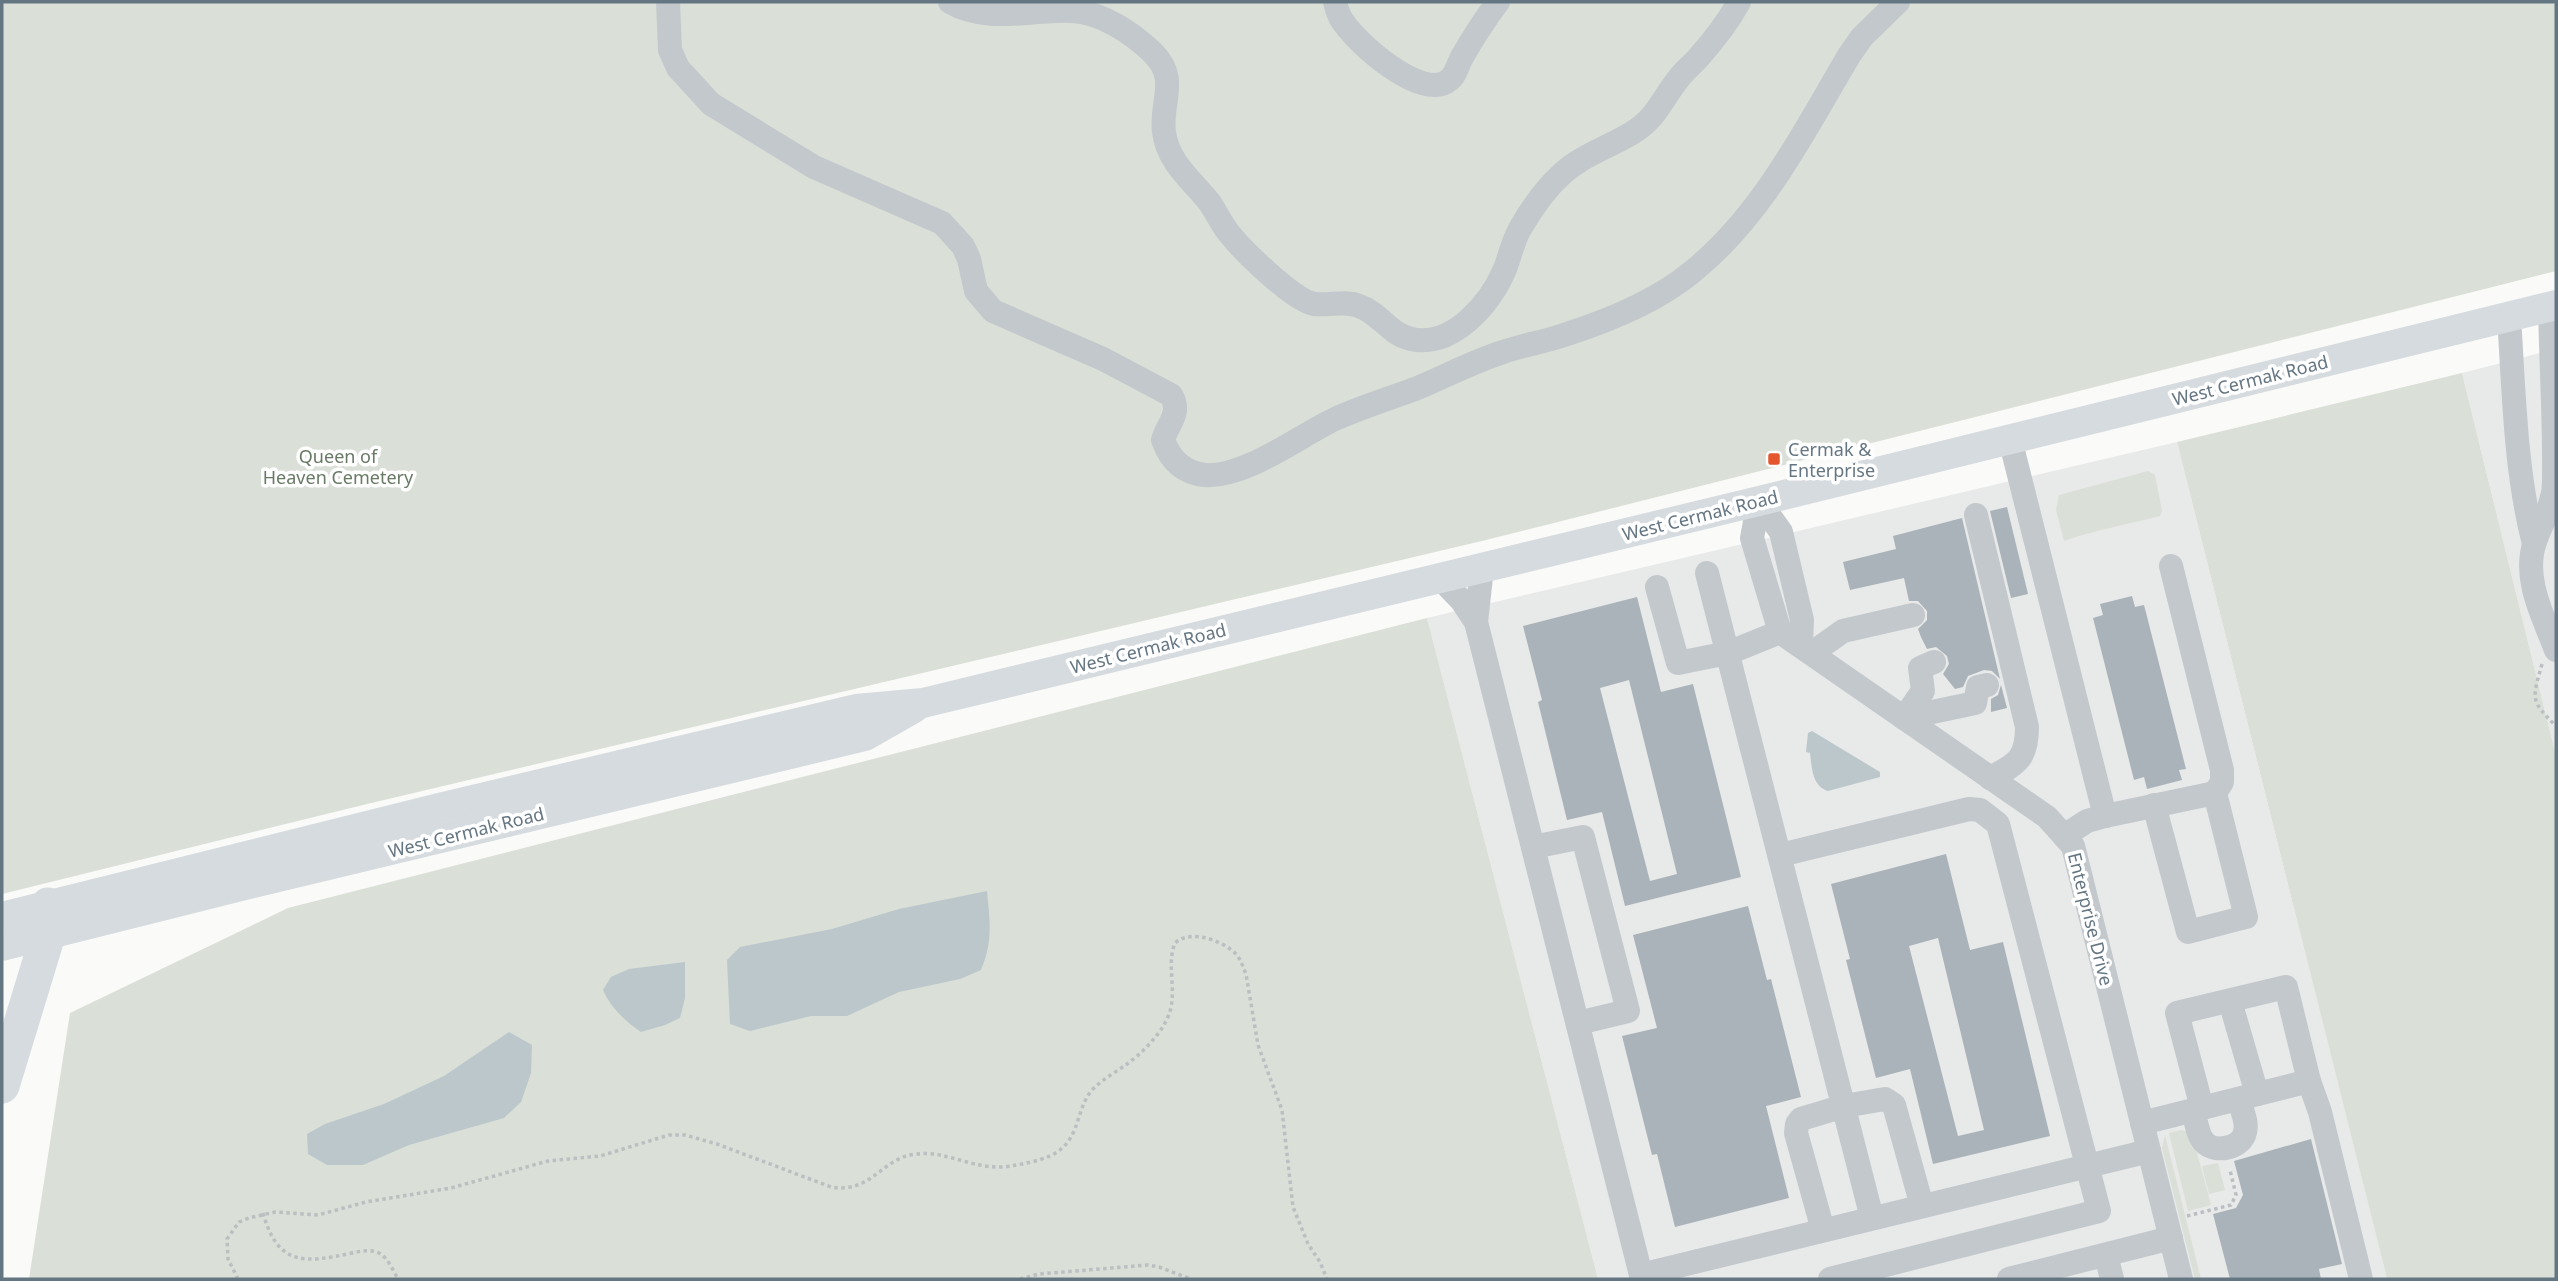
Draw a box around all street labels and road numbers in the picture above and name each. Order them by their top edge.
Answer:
street label: West Cermak Road [2170,349,2330,411]
street label: West Cermak Road [1620,484,1780,546]
street label: West Cermak Road [1068,617,1228,679]
street label: West Cermak Road [386,801,546,863]
street label: Enterprise Drive [2063,850,2119,988]

